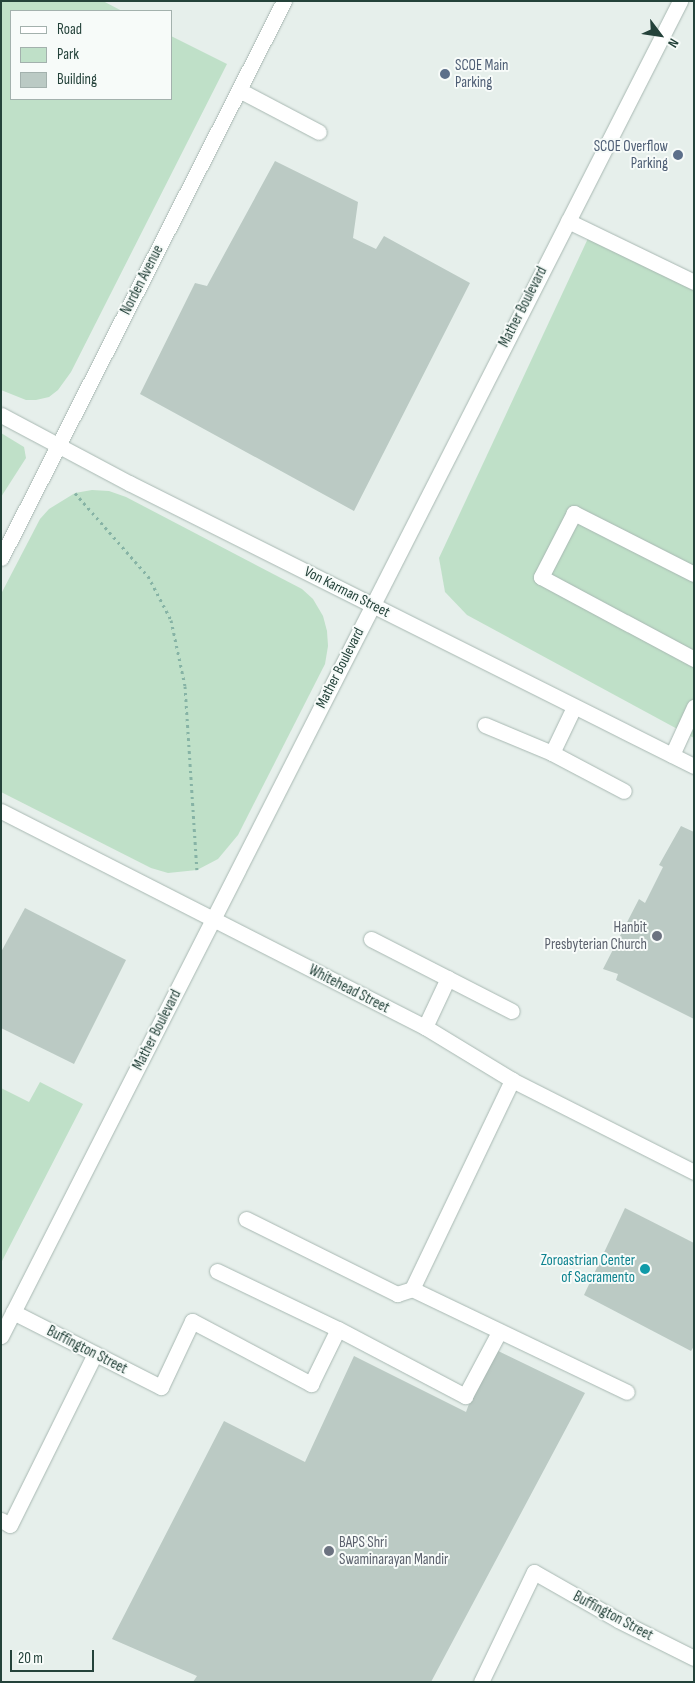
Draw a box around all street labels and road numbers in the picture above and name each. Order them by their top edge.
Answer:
street label: Norden Avenue [117,242,167,318]
street label: Mather Boulevard [495,264,551,350]
street label: Von Karman Street [301,563,393,621]
street label: Mather Boulevard [312,625,368,711]
street label: Whitehead Street [306,961,392,1017]
street label: Mather Boulevard [129,987,185,1073]
street label: Buffington Street [44,1322,130,1378]
street label: Buffington Street [570,1587,656,1645]

